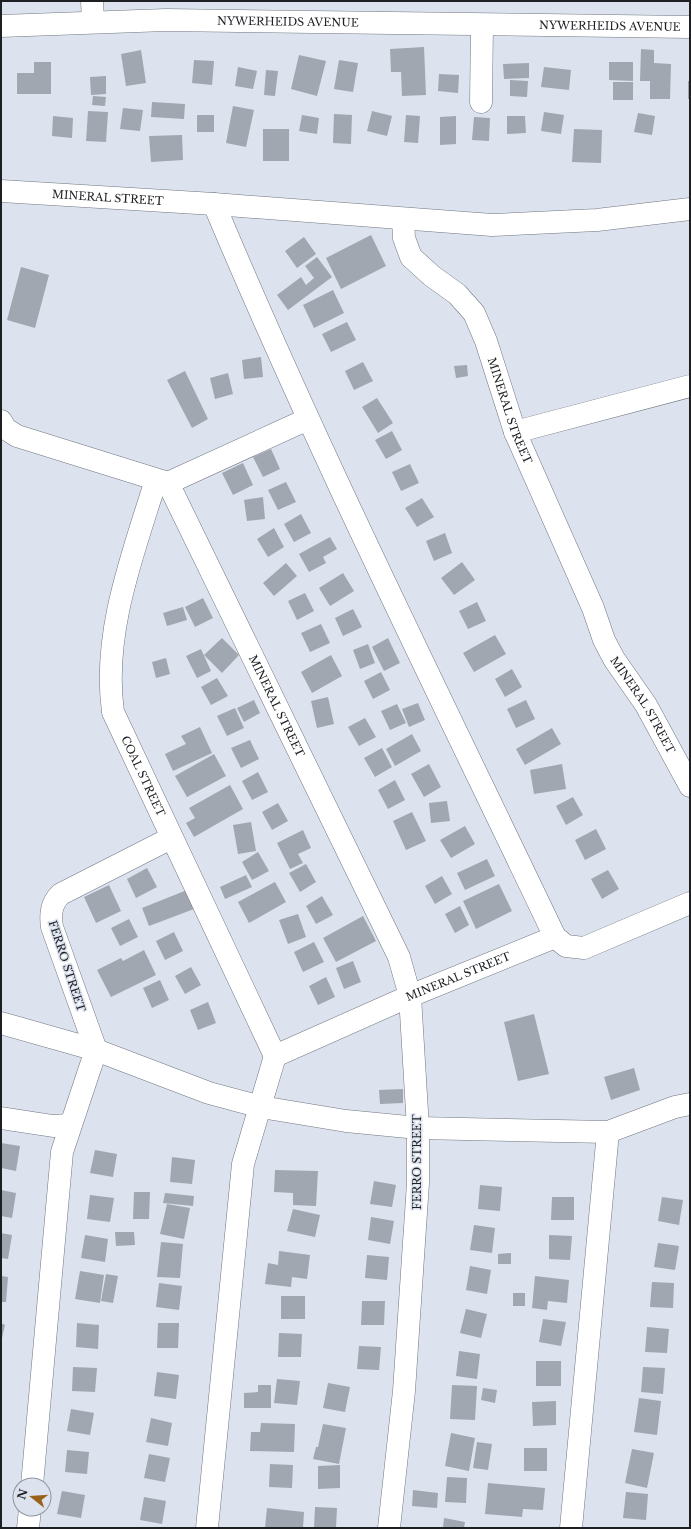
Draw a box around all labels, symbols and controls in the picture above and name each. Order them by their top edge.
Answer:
street label: NYWERHEIDS AVENUE [217,14,359,30]
street label: NYWERHEIDS AVENUE [539,18,681,34]
street label: MINERAL STREET [52,187,164,208]
street label: MINERAL STREET [485,356,535,466]
street label: MINERAL STREET [246,653,308,760]
street label: MINERAL STREET [607,654,678,756]
street label: COAL STREET [118,734,168,819]
street label: FERRO STREET [46,918,88,1014]
street label: MINERAL STREET [404,949,513,1004]
street label: FERRO STREET [410,1114,424,1210]
north arrow [12,1477,52,1517]
text: N [14,1486,31,1501]

